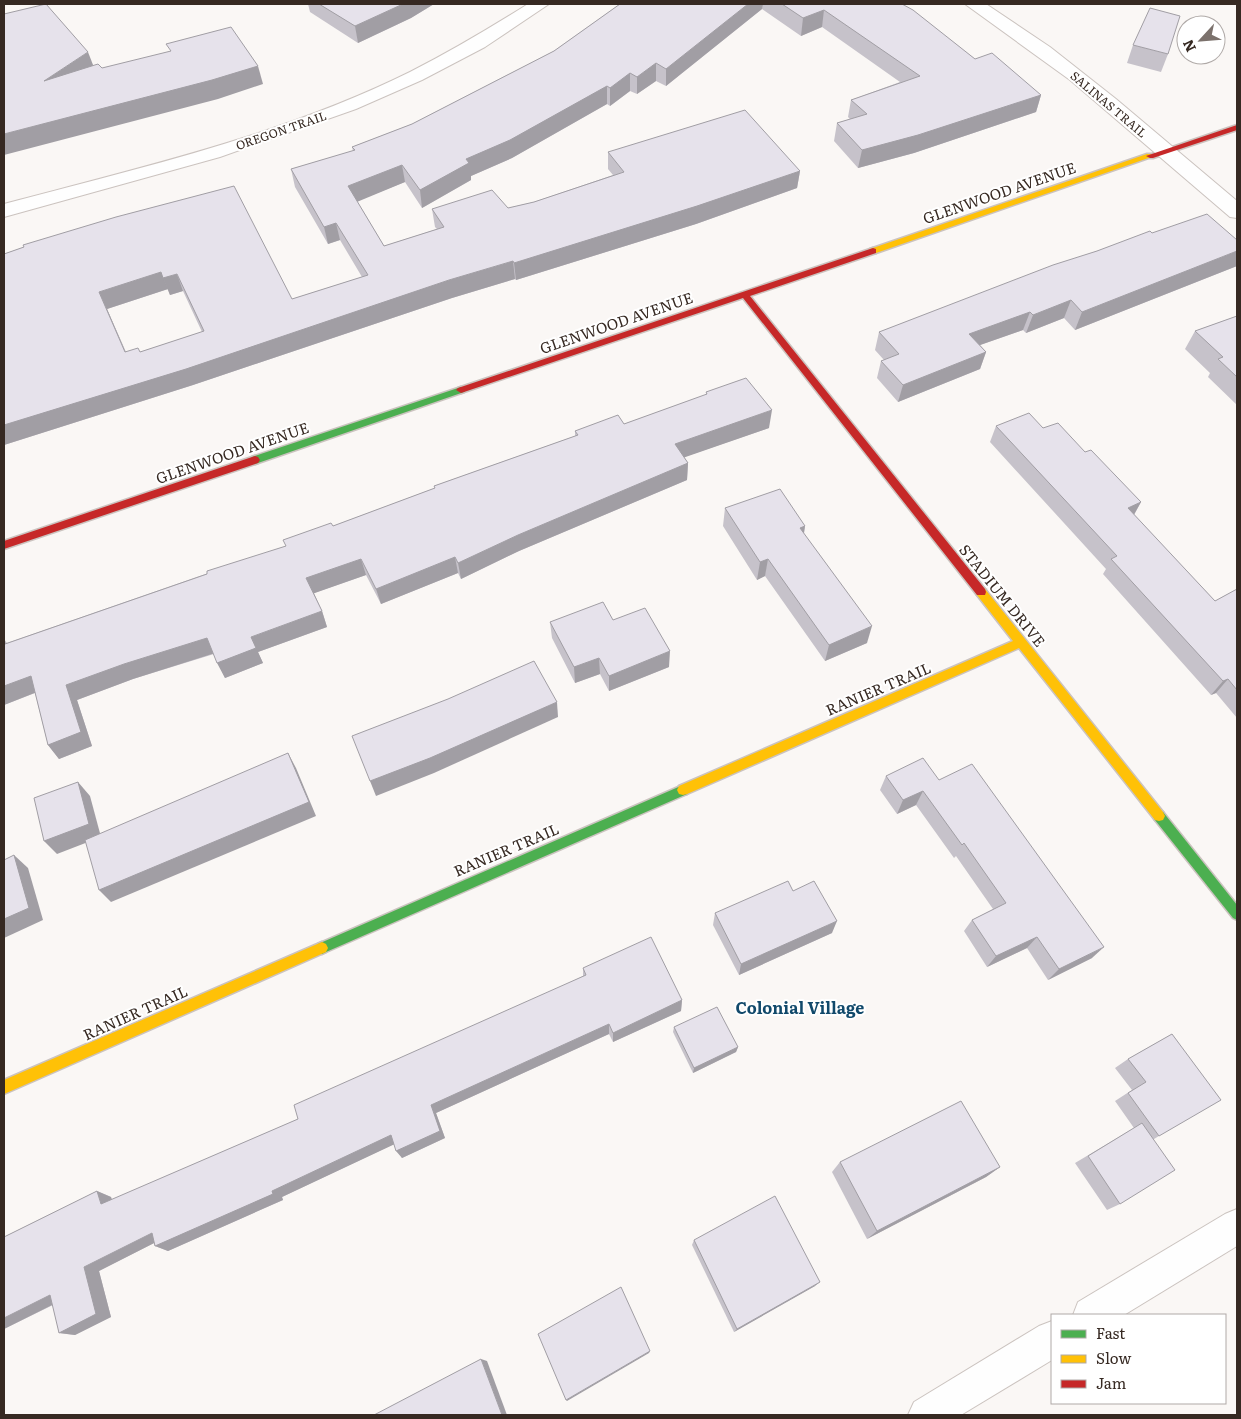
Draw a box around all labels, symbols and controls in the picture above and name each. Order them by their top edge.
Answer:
north arrow [1176,15,1226,65]
text: N [1177,36,1200,56]
street label: SALINAS TRAIL [1067,67,1151,141]
street label: OREGON TRAIL [233,106,329,154]
street label: GLENWOOD AVENUE [919,155,1079,229]
street label: GLENWOOD AVENUE [536,285,696,359]
street label: GLENWOOD AVENUE [152,415,312,489]
street label: STADIUM DRIVE [954,539,1052,651]
street label: RANIER TRAIL [822,655,934,721]
street label: RANIER TRAIL [450,816,562,882]
street label: RANIER TRAIL [79,979,191,1045]
district label: Colonial Village [736,995,864,1019]
legend [1051,1314,1226,1404]
text: Fast [1096,1321,1125,1344]
text: Slow [1096,1346,1131,1369]
text: Jam [1096,1371,1127,1394]

